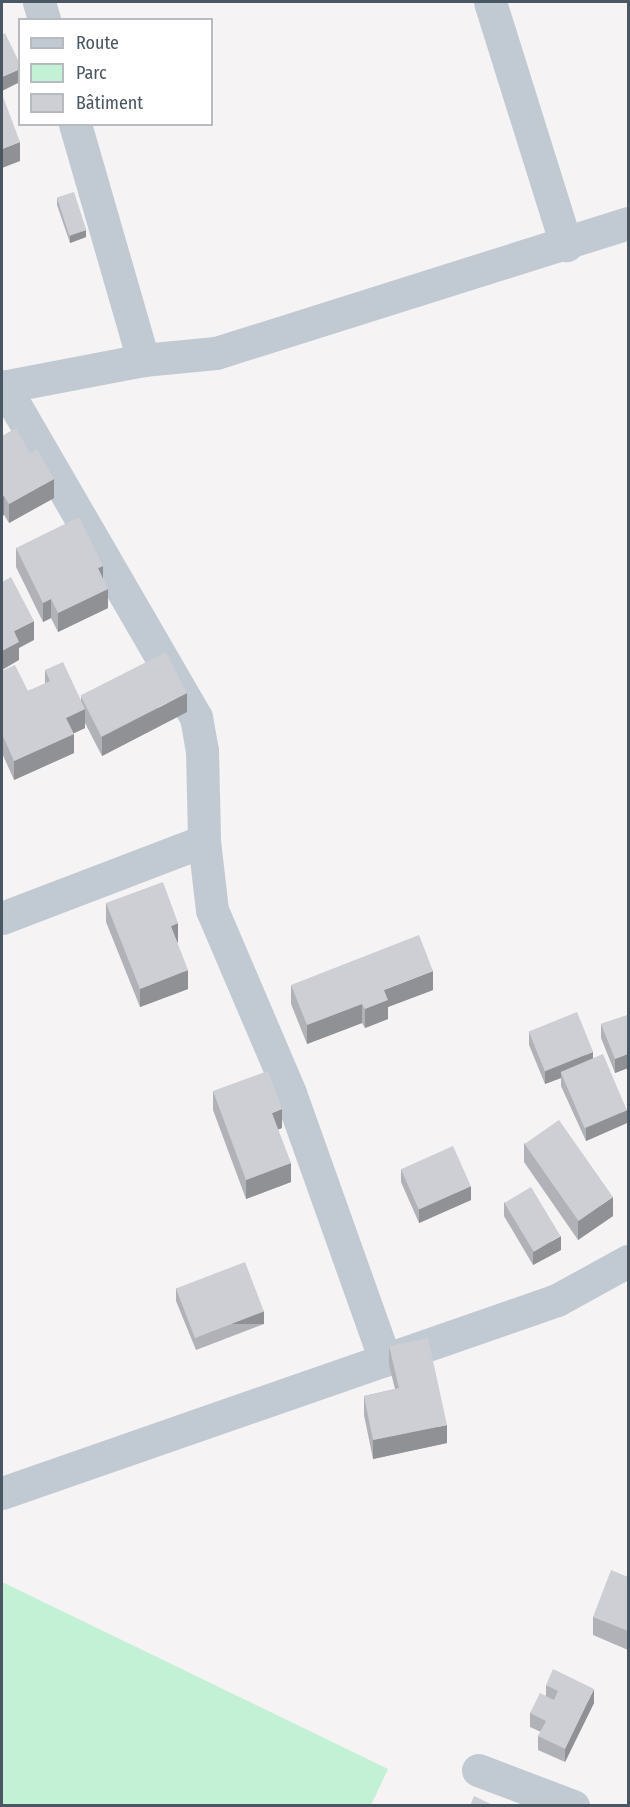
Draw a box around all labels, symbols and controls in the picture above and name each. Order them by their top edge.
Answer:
legend [18,18,213,126]
text: Route [76,32,119,54]
text: Parc [76,62,107,84]
text: Bâtiment [76,92,143,114]

